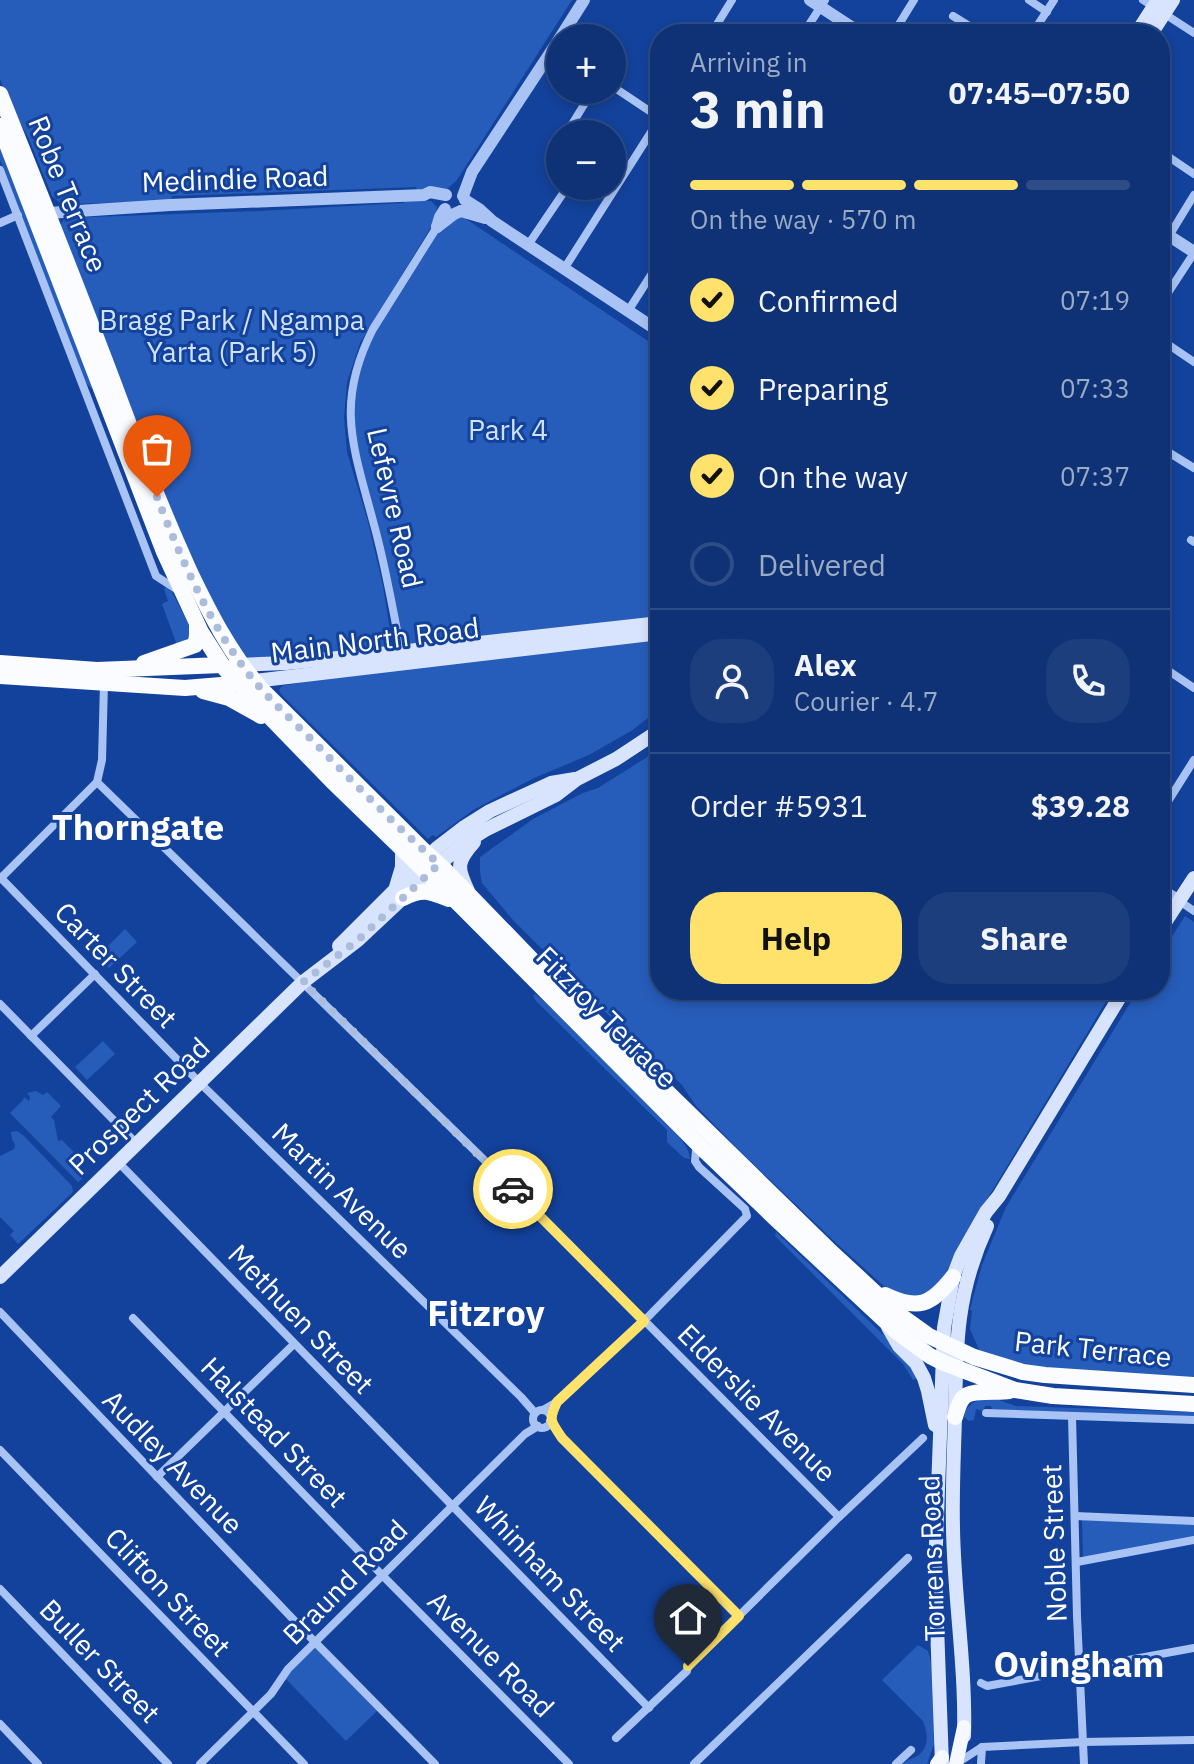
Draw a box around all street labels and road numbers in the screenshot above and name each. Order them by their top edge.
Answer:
street label: Robe Terrace [20,110,117,278]
street label: Medindie Road [141,157,329,200]
street label: Lefevre Road [359,424,432,592]
street label: Main North Road [269,608,481,671]
street label: Carter Street [47,894,186,1036]
street label: Fitzroy Terrace [529,938,686,1095]
street label: Prospect Road [60,1029,217,1182]
street label: Martin Avenue [264,1114,420,1267]
street label: Methuen Street [221,1236,382,1401]
street label: Elderslie Avenue [670,1315,845,1490]
street label: Park Terrace [1013,1322,1173,1375]
street label: Halstead Street [193,1348,356,1515]
street label: Audley Avenue [95,1382,252,1542]
street label: Noble Street [1032,1463,1075,1623]
street label: Torrens Road [910,1474,953,1642]
street label: Whinham Street [467,1488,634,1659]
street label: Braund Road [274,1511,415,1652]
street label: Clifton Street [97,1519,239,1664]
street label: Avenue Road [420,1582,563,1725]
street label: Buller Street [32,1591,169,1730]

